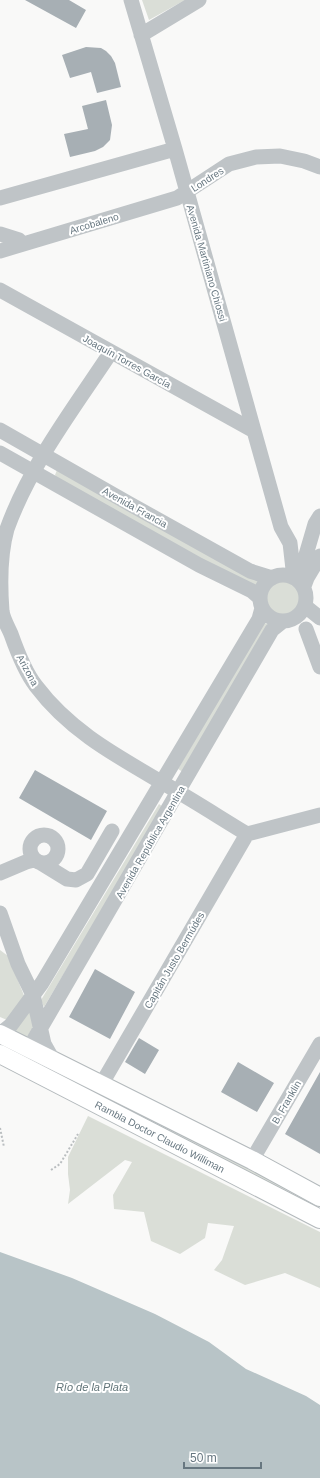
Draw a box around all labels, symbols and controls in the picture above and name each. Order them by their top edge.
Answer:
street label: Londres [189,165,225,194]
street label: Avenida Martiniano Chiossi [185,203,228,323]
street label: Arcobaleno [68,211,120,236]
street label: Joaquín Torres García [81,333,173,390]
street label: Avenida Francia [101,485,169,530]
street label: Arizona [15,653,41,688]
street label: Avenida República Argentina [114,784,187,901]
street label: Capitán Justo Bermúdes [142,910,207,1010]
street label: B. Franklin [270,1079,303,1126]
street label: Rambla Doctor Claudio Williman [93,1099,226,1175]
water label: Río de la Plata [56,1381,128,1393]
scale bar [184,1444,261,1470]
text: 50 m [190,1451,217,1465]

